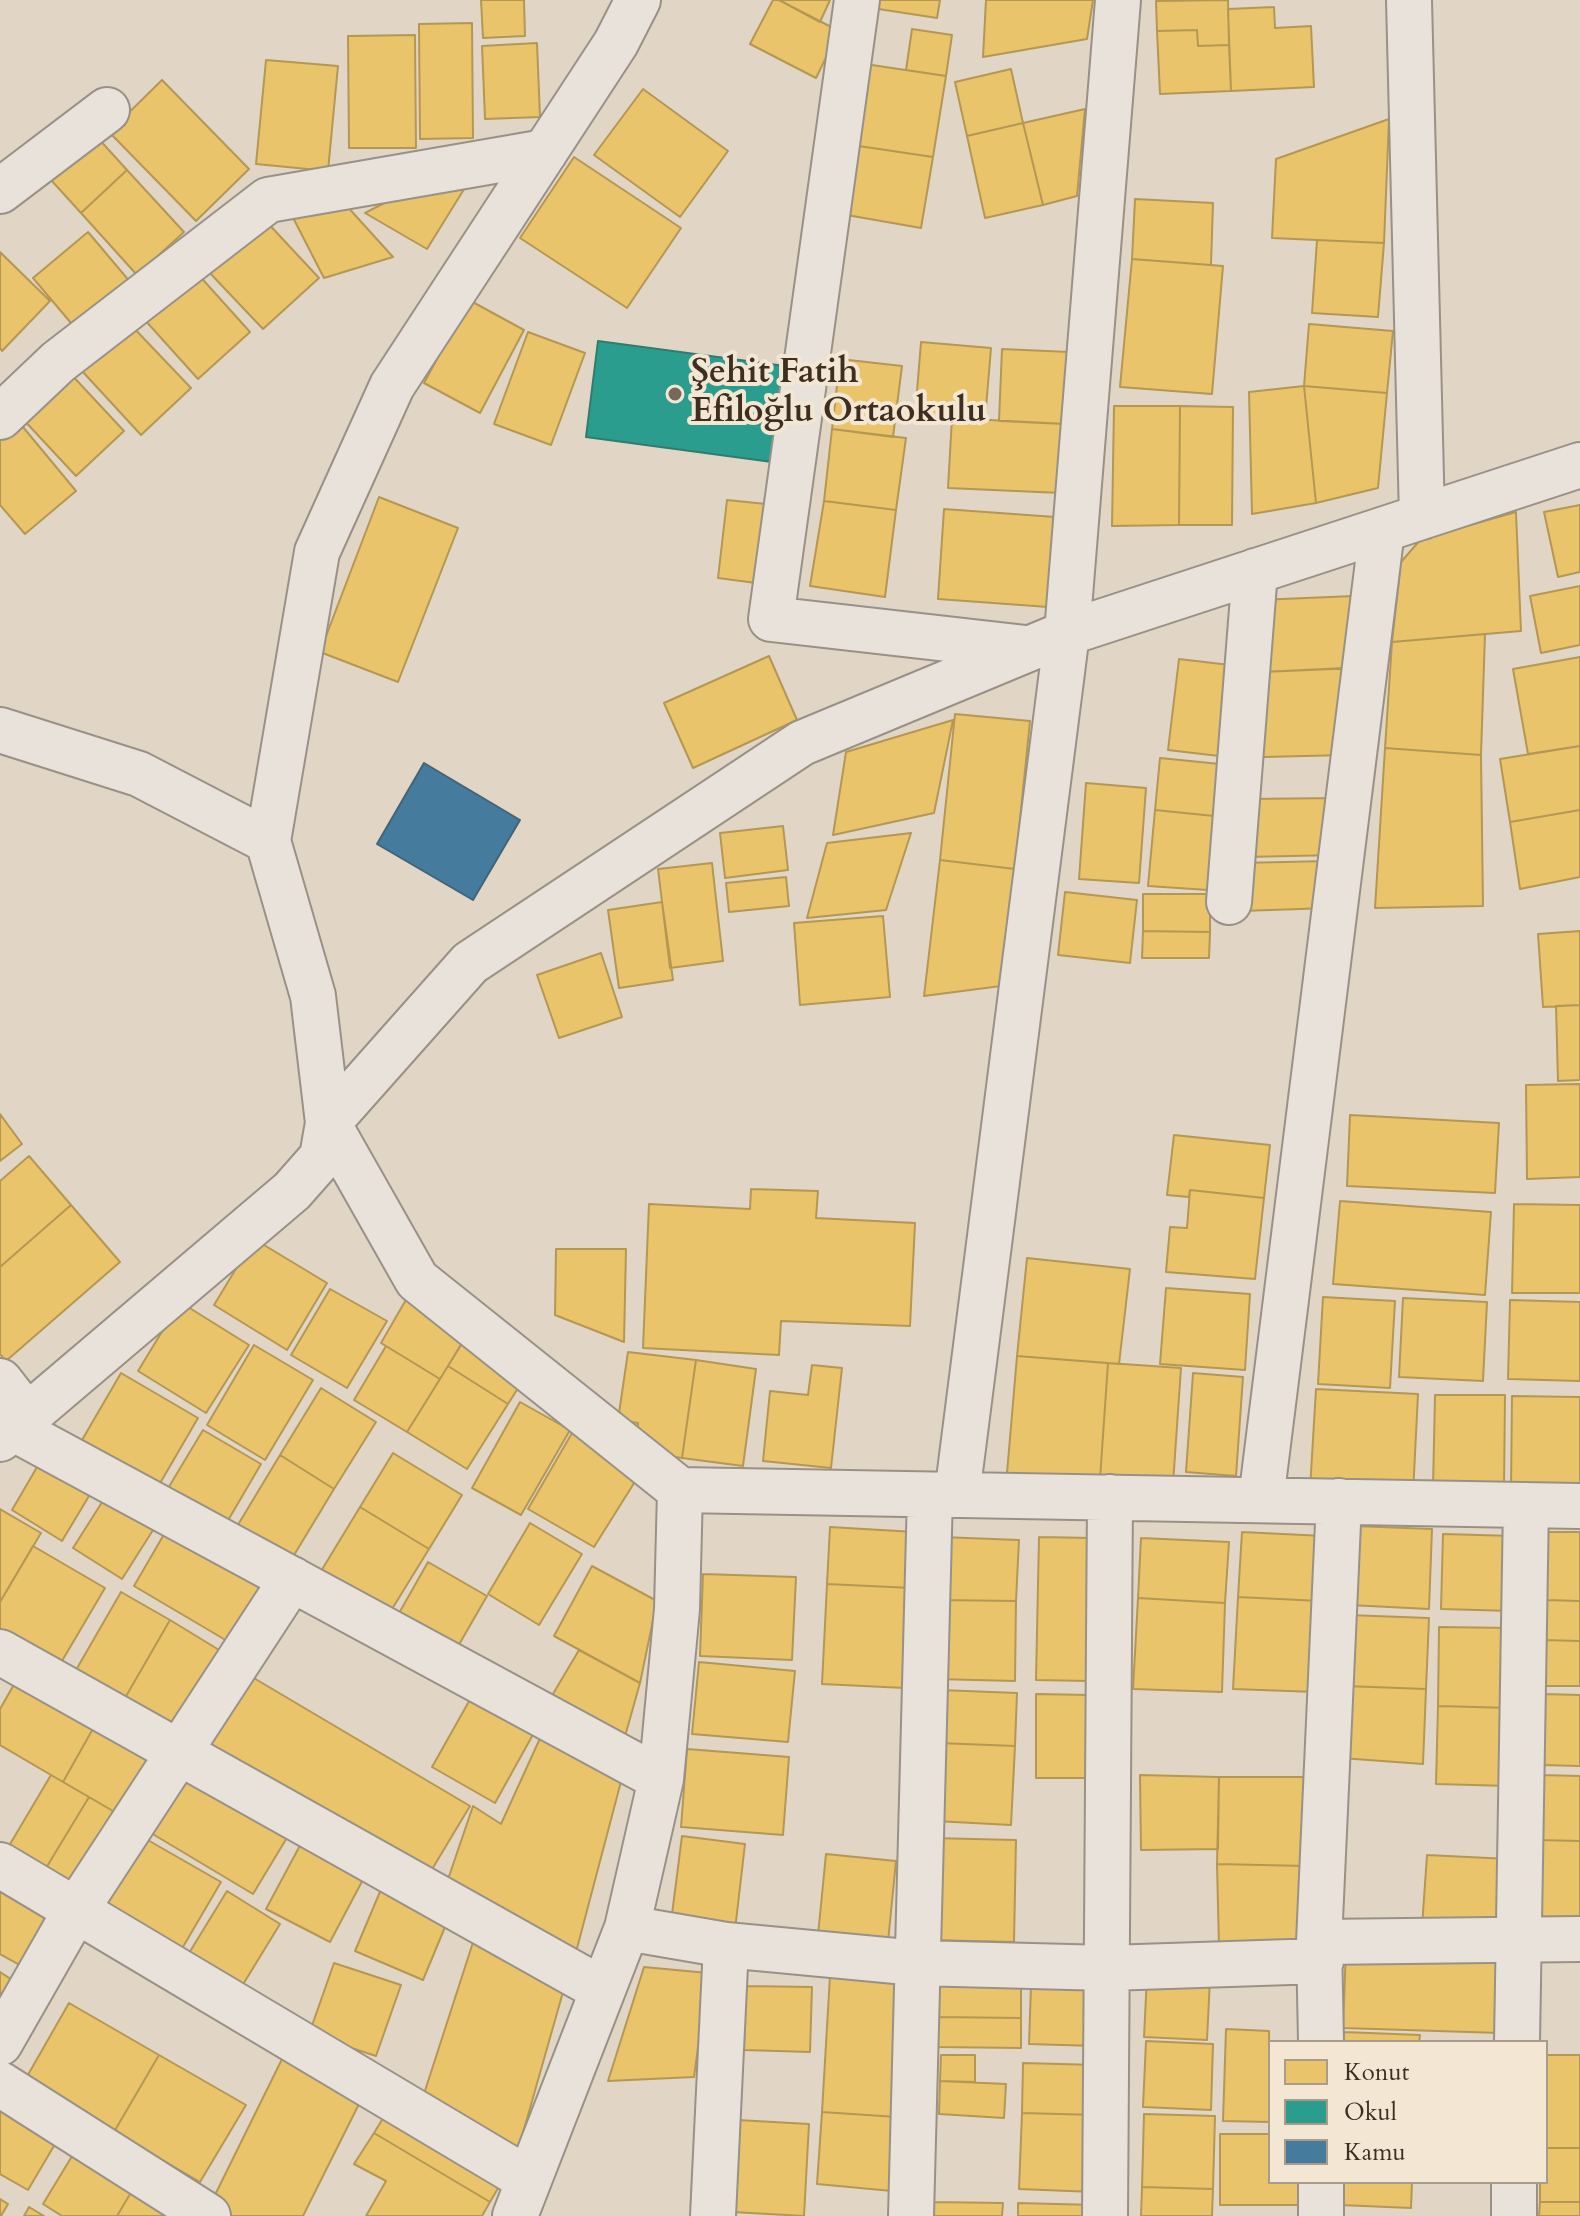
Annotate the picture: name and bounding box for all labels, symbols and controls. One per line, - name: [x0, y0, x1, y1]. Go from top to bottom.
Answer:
- place label: Şehit Fatih Efiloğlu Ortaokulu: [691, 354, 986, 434]
- marker: Şehit Fatih Efiloğlu Ortaokulu: [666, 385, 684, 403]
- legend: [1268, 2040, 1548, 2184]
- text: Konut: [1344, 2056, 1409, 2089]
- text: Okul: [1344, 2096, 1397, 2129]
- text: Kamu: [1344, 2136, 1406, 2169]

